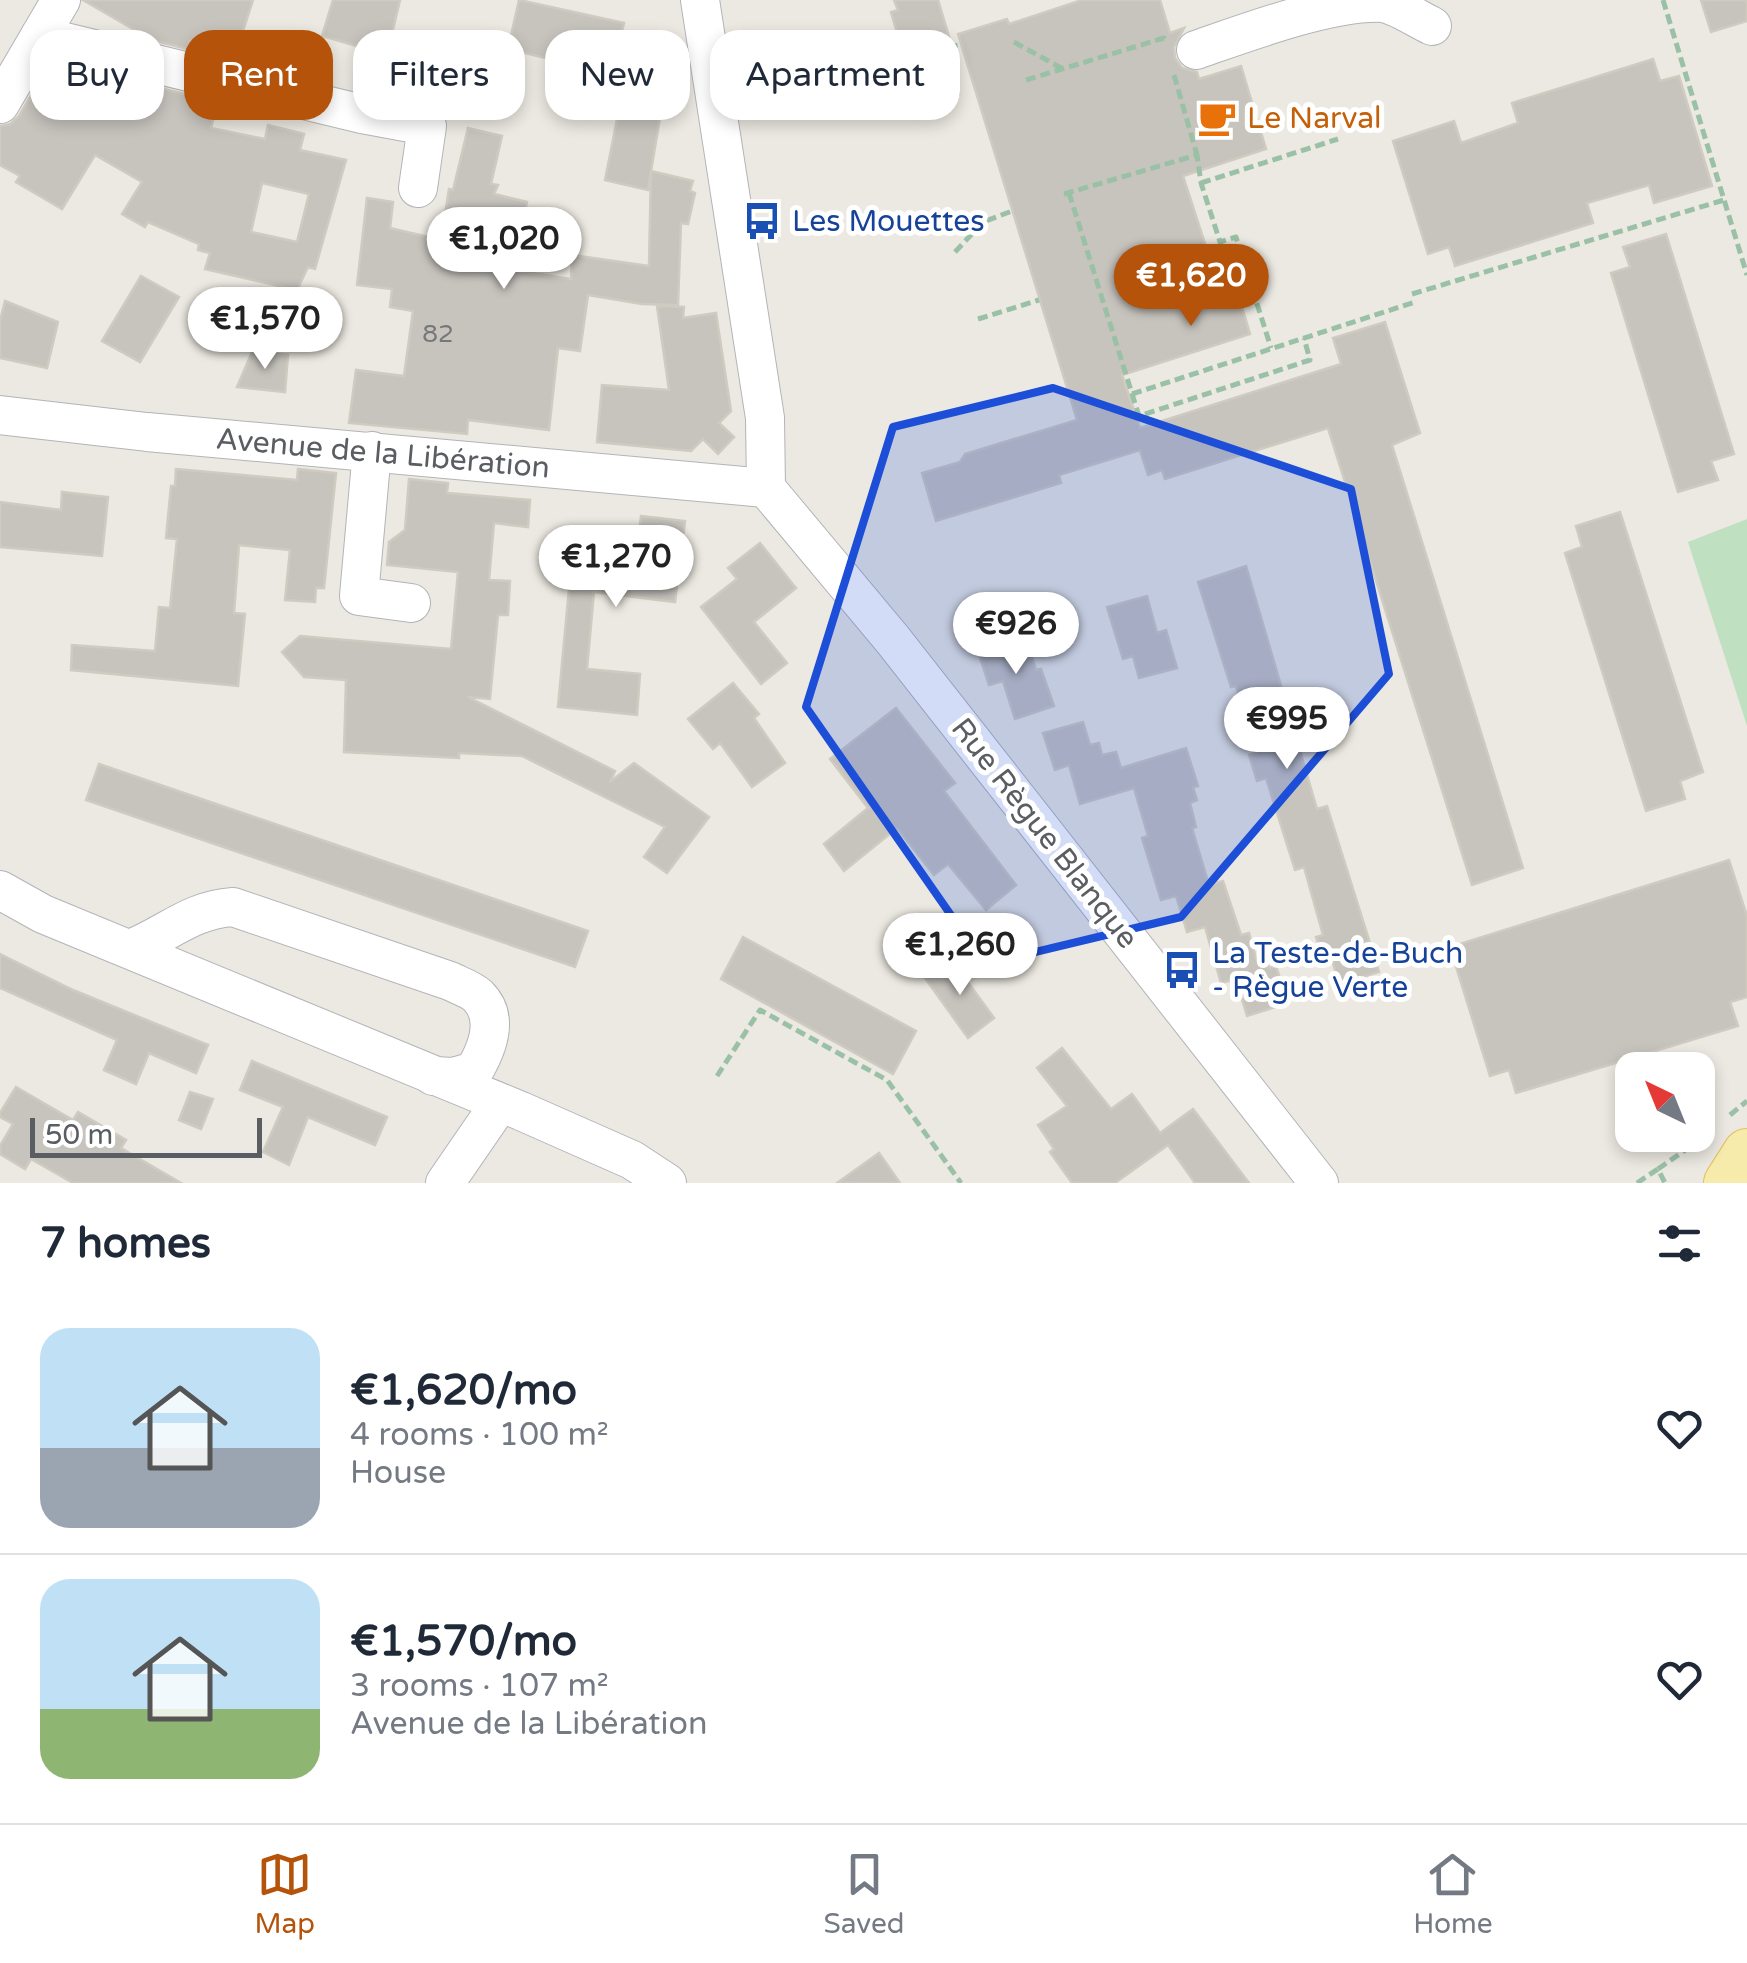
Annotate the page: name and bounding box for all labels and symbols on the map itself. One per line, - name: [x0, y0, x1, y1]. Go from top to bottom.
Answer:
- cafe icon: Le Narval: [1196, 97, 1238, 139]
- place label: Le Narval: [1247, 100, 1382, 137]
- bus stop icon: Les Mouettes: [741, 200, 783, 242]
- place label: Les Mouettes: [792, 203, 985, 240]
- pin: €1,020: [423, 207, 585, 292]
- pin: €1,620: [1110, 244, 1272, 329]
- pin: €1,570: [184, 287, 346, 372]
- house number: 82: [422, 319, 454, 349]
- street label: Avenue de la Libération: [214, 420, 551, 487]
- pin: €1,270: [535, 525, 697, 610]
- pin: €926: [957, 592, 1075, 677]
- pin: €995: [1228, 687, 1346, 772]
- street label: Rue Règue Blanque: [943, 711, 1146, 956]
- pin: €1,260: [879, 913, 1041, 998]
- place label: La Teste-de-Buch - Règue Verte: [1212, 935, 1463, 1006]
- bus stop icon: La Teste-de-Buch - Règue Verte: [1161, 949, 1203, 991]
- north arrow: [1615, 1052, 1715, 1152]
- scale bar: [30, 1113, 262, 1158]

